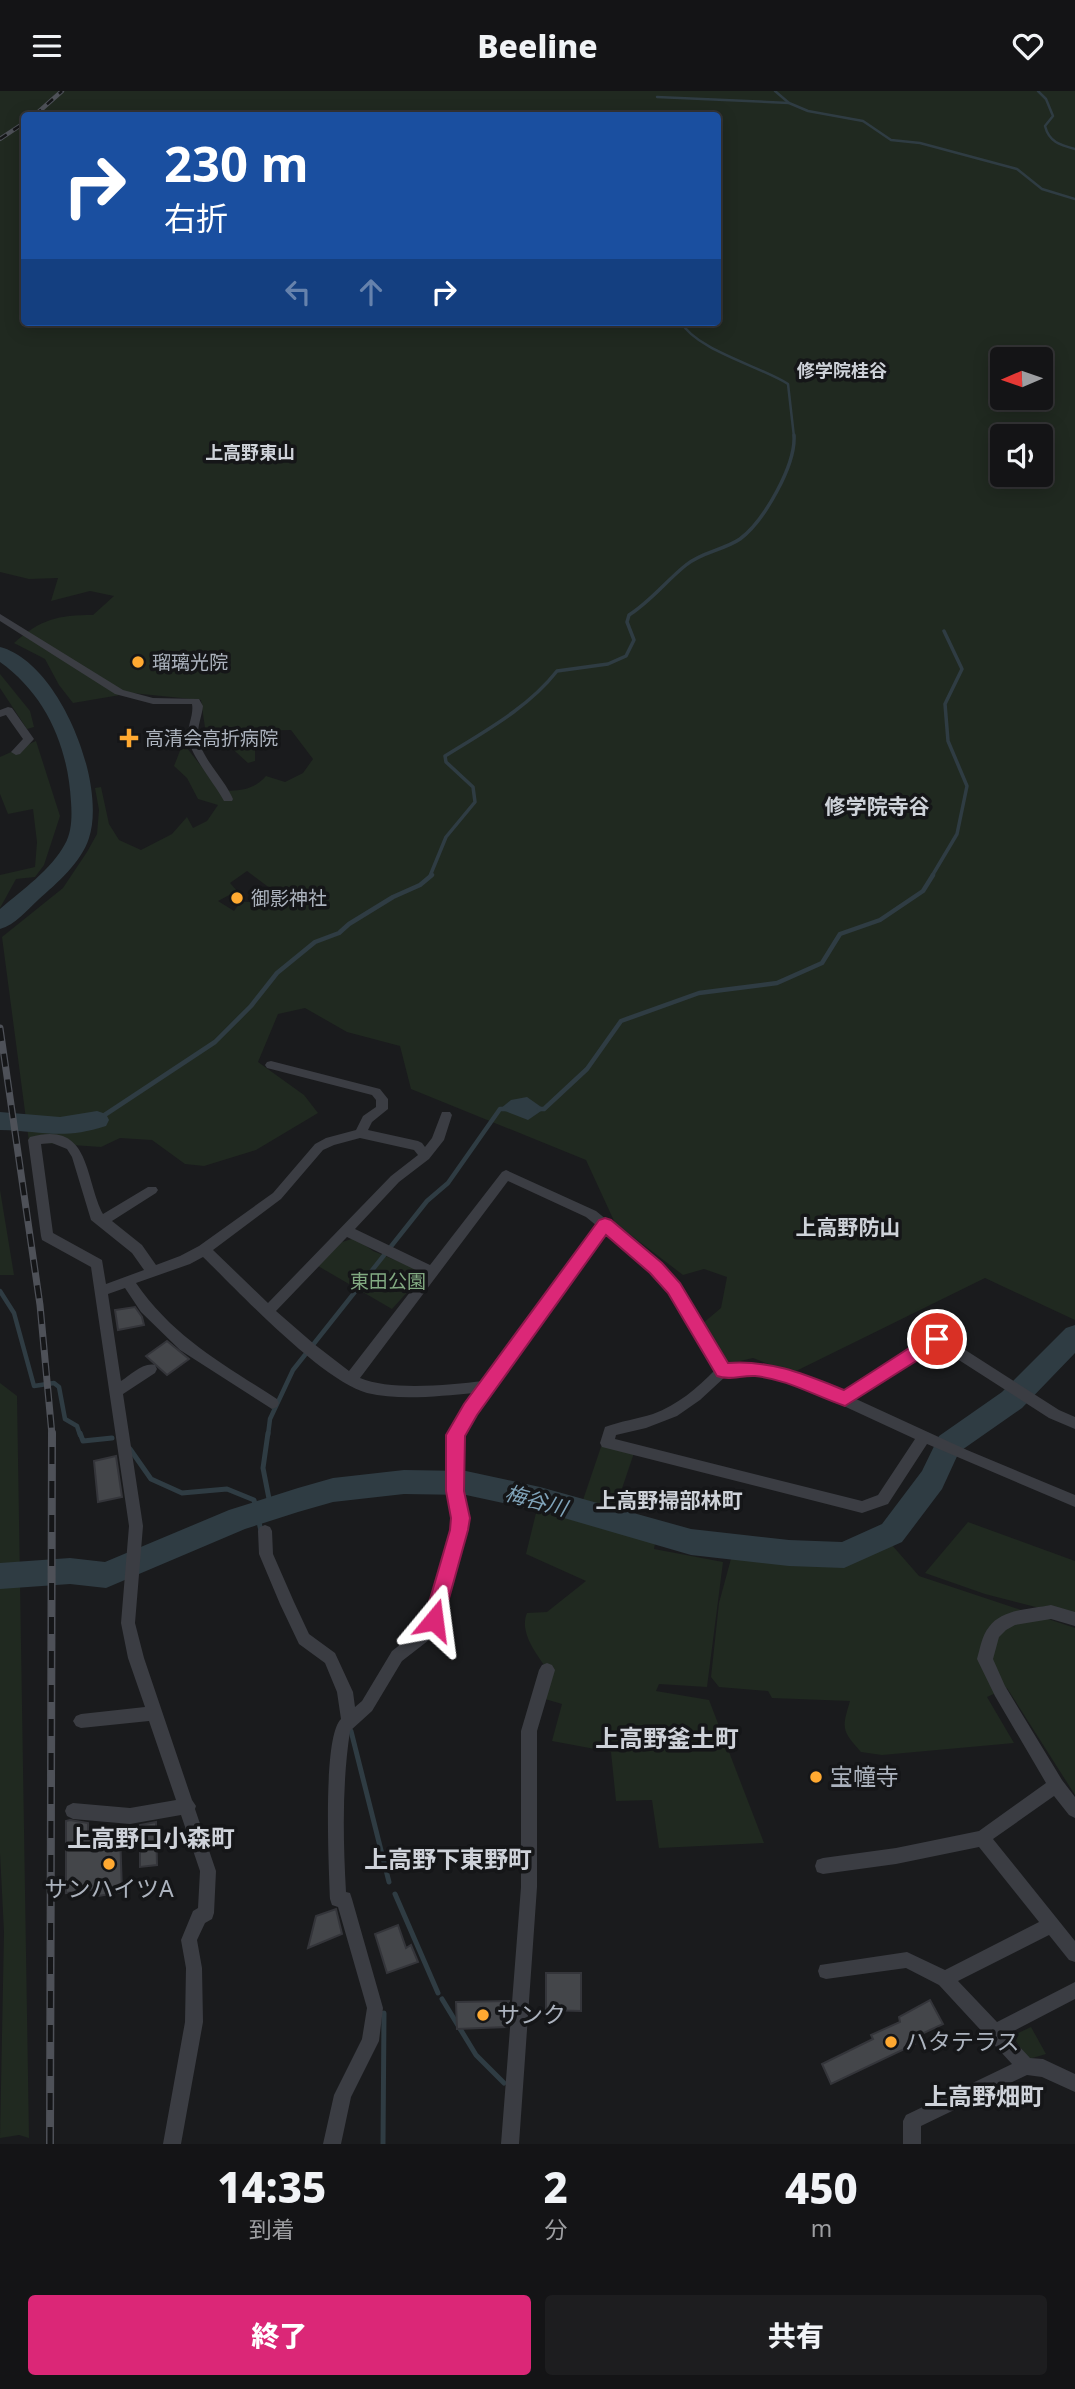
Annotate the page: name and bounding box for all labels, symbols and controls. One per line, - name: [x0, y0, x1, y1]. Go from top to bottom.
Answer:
- text: Beeline: [477, 24, 598, 67]
- icon: menu: [28, 27, 66, 65]
- icon: heart: [1009, 27, 1047, 65]
- text: 230 m: [164, 130, 309, 196]
- icon: right: [49, 140, 140, 231]
- text: 右折: [164, 196, 228, 239]
- icon: left: [279, 273, 317, 311]
- icon: ahead: [352, 273, 390, 311]
- icon: right: [425, 273, 463, 311]
- north arrow: [990, 347, 1054, 409]
- map controls: [990, 347, 1053, 487]
- district label: 修学院桂谷: [796, 358, 887, 382]
- button: sound: [990, 424, 1053, 487]
- district label: 上高野東山: [205, 440, 295, 464]
- place label: 瑠璃光院: [152, 649, 228, 675]
- marker: 瑠璃光院: [130, 654, 146, 670]
- place label: 高清会高折病院: [145, 725, 278, 751]
- marker: 高清会高折病院: [119, 728, 139, 748]
- district label: 修学院寺谷: [825, 792, 930, 820]
- place label: 御影神社: [251, 885, 327, 911]
- marker: 御影神社: [229, 890, 245, 906]
- district label: 上高野防山: [796, 1213, 901, 1241]
- park label: 東田公園: [350, 1268, 426, 1294]
- pin: [907, 1309, 967, 1369]
- icon: arrive: [918, 1320, 956, 1358]
- water label: 梅谷川: [502, 1478, 572, 1522]
- district label: 上高野掃部林町: [596, 1486, 743, 1514]
- position arrow: [397, 1583, 471, 1657]
- district label: 上高野釜土町: [595, 1721, 739, 1754]
- place label: 宝幢寺: [830, 1760, 899, 1792]
- marker: 宝幢寺: [808, 1769, 824, 1785]
- district label: 上高野口小森町: [67, 1821, 235, 1854]
- district label: 上高野下東野町: [364, 1842, 532, 1875]
- marker: サンハイツA: [101, 1856, 117, 1872]
- place label: サンハイツA: [44, 1872, 174, 1904]
- place label: サンク: [497, 1998, 566, 2030]
- marker: サンク: [475, 2007, 491, 2023]
- place label: ハタテラス: [905, 2025, 1020, 2057]
- marker: ハタテラス: [883, 2034, 899, 2050]
- district label: 上高野畑町: [924, 2079, 1044, 2112]
- text: 14:35: [217, 2158, 326, 2215]
- text: 2: [543, 2158, 568, 2215]
- text: 450: [785, 2159, 858, 2216]
- text: m: [811, 2212, 832, 2244]
- text: 到着: [249, 2213, 295, 2245]
- text: 分: [544, 2213, 567, 2245]
- button: 終了: [28, 2295, 531, 2375]
- button: 共有: [545, 2295, 1047, 2375]

